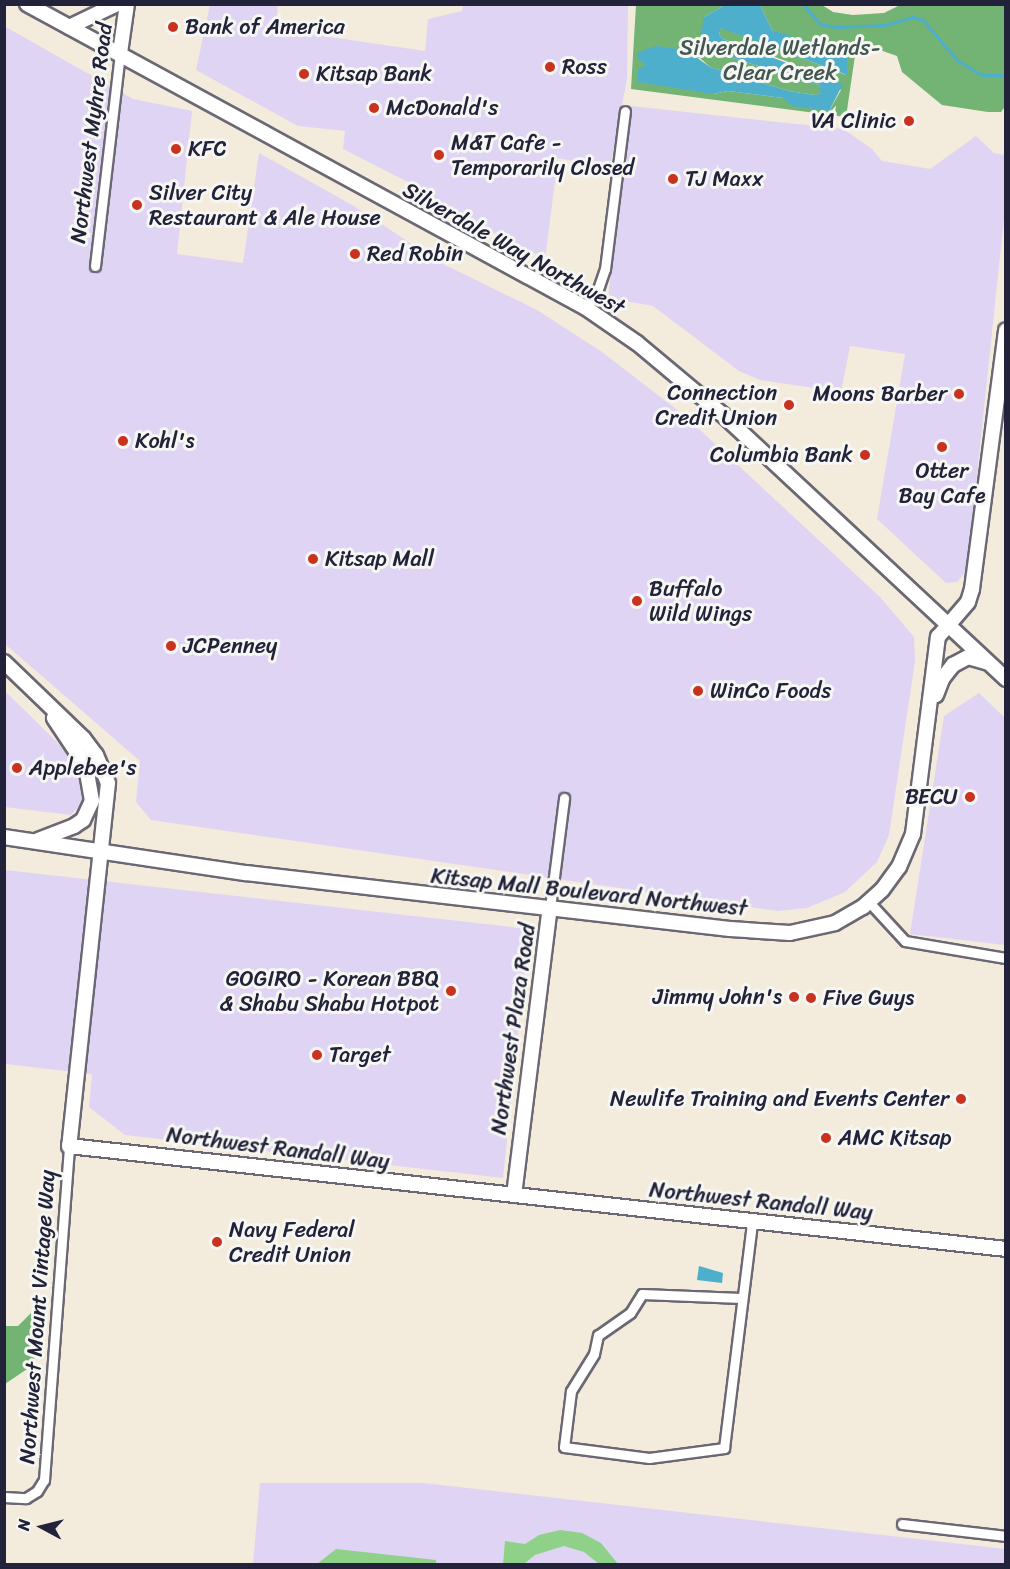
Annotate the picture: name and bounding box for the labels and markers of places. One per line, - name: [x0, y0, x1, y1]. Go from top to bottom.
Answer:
- place label: Bank of America: [185, 14, 346, 40]
- marker: Bank of America: [166, 20, 180, 34]
- place label: Ross: [562, 54, 607, 80]
- marker: Ross: [543, 60, 557, 74]
- place label: Kitsap Bank: [316, 61, 432, 87]
- marker: Kitsap Bank: [297, 67, 311, 81]
- place label: McDonald's: [386, 95, 498, 121]
- marker: McDonald's: [367, 101, 381, 115]
- place label: VA Clinic: [811, 108, 896, 134]
- marker: VA Clinic: [900, 112, 918, 130]
- place label: M&T Cafe - Temporarily Closed: [451, 129, 635, 180]
- place label: KFC: [188, 136, 227, 162]
- marker: KFC: [169, 142, 183, 156]
- marker: M&T Cafe - Temporarily Closed: [432, 148, 446, 162]
- place label: TJ Maxx: [685, 166, 763, 192]
- marker: TJ Maxx: [666, 172, 680, 186]
- place label: Silver City Restaurant & Ale House: [149, 179, 380, 230]
- marker: Silver City Restaurant & Ale House: [130, 198, 144, 212]
- place label: Red Robin: [367, 241, 464, 267]
- marker: Red Robin: [348, 247, 362, 261]
- place label: Connection Credit Union: [655, 379, 777, 430]
- place label: Moons Barber: [813, 381, 947, 407]
- marker: Moons Barber: [952, 387, 966, 401]
- marker: Connection Credit Union: [782, 398, 796, 412]
- place label: Kohl's: [135, 428, 195, 454]
- marker: Kohl's: [116, 434, 130, 448]
- marker: Otter Bay Cafe: [935, 440, 949, 454]
- place label: Columbia Bank: [710, 442, 853, 468]
- marker: Columbia Bank: [858, 448, 872, 462]
- place label: Otter Bay Cafe: [898, 457, 986, 508]
- place label: Kitsap Mall: [325, 546, 434, 572]
- marker: Kitsap Mall: [306, 552, 320, 566]
- place label: Buffalo Wild Wings: [649, 575, 751, 626]
- marker: Buffalo Wild Wings: [630, 594, 644, 608]
- place label: JCPenney: [183, 633, 277, 659]
- marker: JCPenney: [164, 639, 178, 653]
- place label: WinCo Foods: [710, 678, 832, 704]
- marker: WinCo Foods: [691, 684, 705, 698]
- place label: Applebee's: [29, 755, 137, 781]
- marker: Applebee's: [10, 761, 24, 775]
- place label: BECU: [905, 784, 958, 810]
- marker: BECU: [963, 790, 977, 804]
- place label: GOGIRO - Korean BBQ & Shabu Shabu Hotpot: [220, 965, 439, 1016]
- marker: GOGIRO - Korean BBQ & Shabu Shabu Hotpot: [444, 984, 458, 998]
- place label: Jimmy John's: [653, 984, 782, 1010]
- place label: Five Guys: [823, 985, 915, 1011]
- marker: Jimmy John's: [787, 990, 801, 1004]
- marker: Five Guys: [804, 991, 818, 1005]
- place label: Target: [329, 1042, 391, 1068]
- marker: Target: [310, 1048, 324, 1062]
- place label: Newlife Training and Events Center: [609, 1086, 949, 1112]
- marker: Newlife Training and Events Center: [954, 1092, 968, 1106]
- place label: AMC Kitsap: [838, 1125, 952, 1151]
- marker: AMC Kitsap: [819, 1131, 833, 1145]
- place label: Navy Federal Credit Union: [229, 1216, 355, 1268]
- marker: Navy Federal Credit Union: [210, 1235, 224, 1249]

